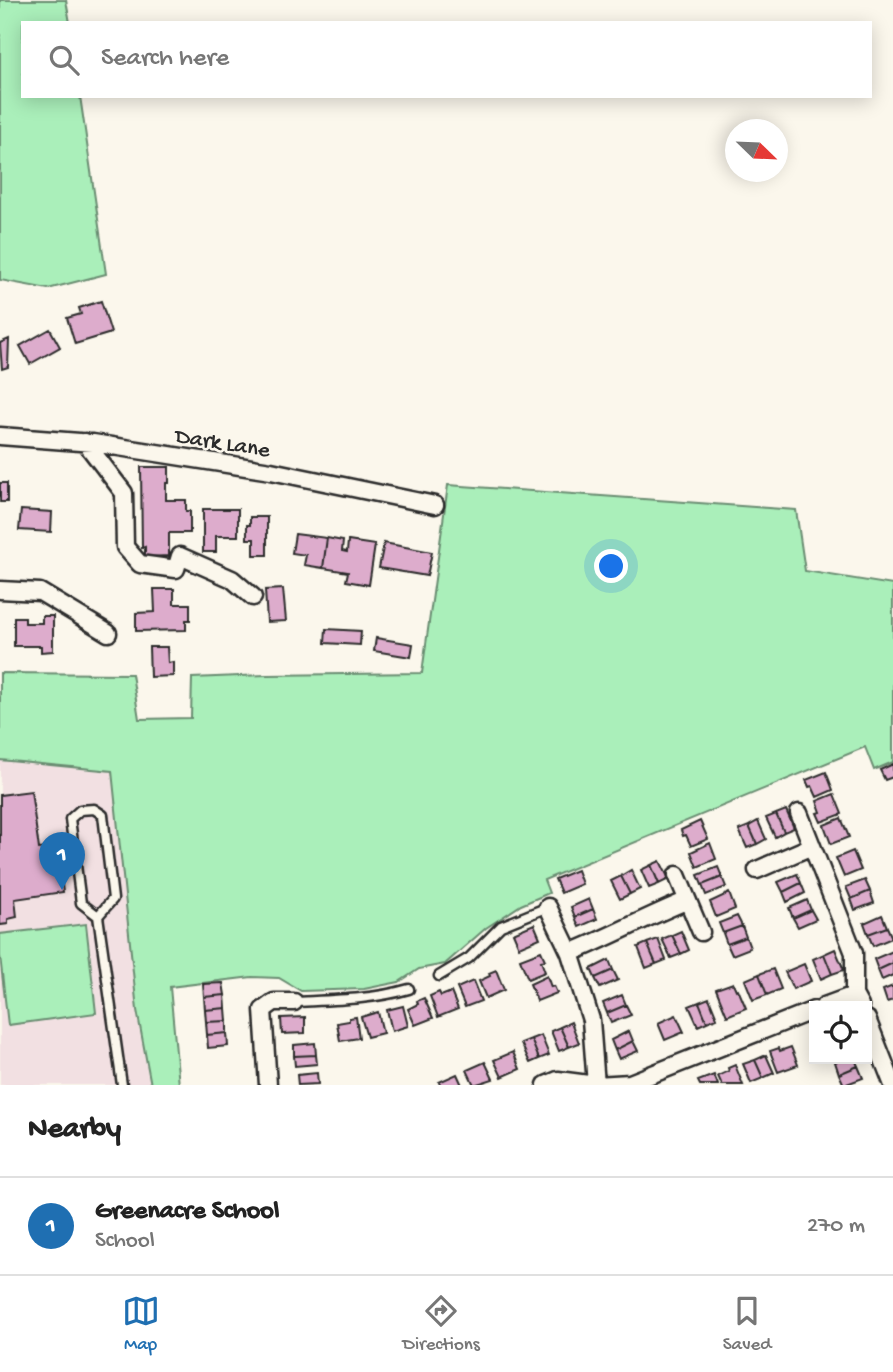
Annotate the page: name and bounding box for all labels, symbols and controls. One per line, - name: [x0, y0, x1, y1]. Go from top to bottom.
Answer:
- search box: [21, 21, 872, 98]
- icon: search: [45, 41, 83, 79]
- text: Search here: [101, 44, 229, 75]
- north arrow: [725, 119, 788, 182]
- street label: Dark Lane: [171, 423, 273, 465]
- your location: [594, 549, 628, 583]
- pin: 1: [39, 832, 85, 890]
- map controls: [809, 1001, 872, 1064]
- button: locate: [809, 1001, 872, 1064]
- text: Nearby: [28, 1113, 121, 1148]
- text: Greenacre School: [95, 1197, 279, 1228]
- text: 1: [46, 1213, 56, 1240]
- text: 270 m: [807, 1213, 865, 1240]
- text: School: [95, 1228, 155, 1255]
- tab: Map: [122, 1292, 160, 1357]
- tab: Directions: [403, 1292, 480, 1357]
- tab: Saved: [723, 1292, 771, 1357]

